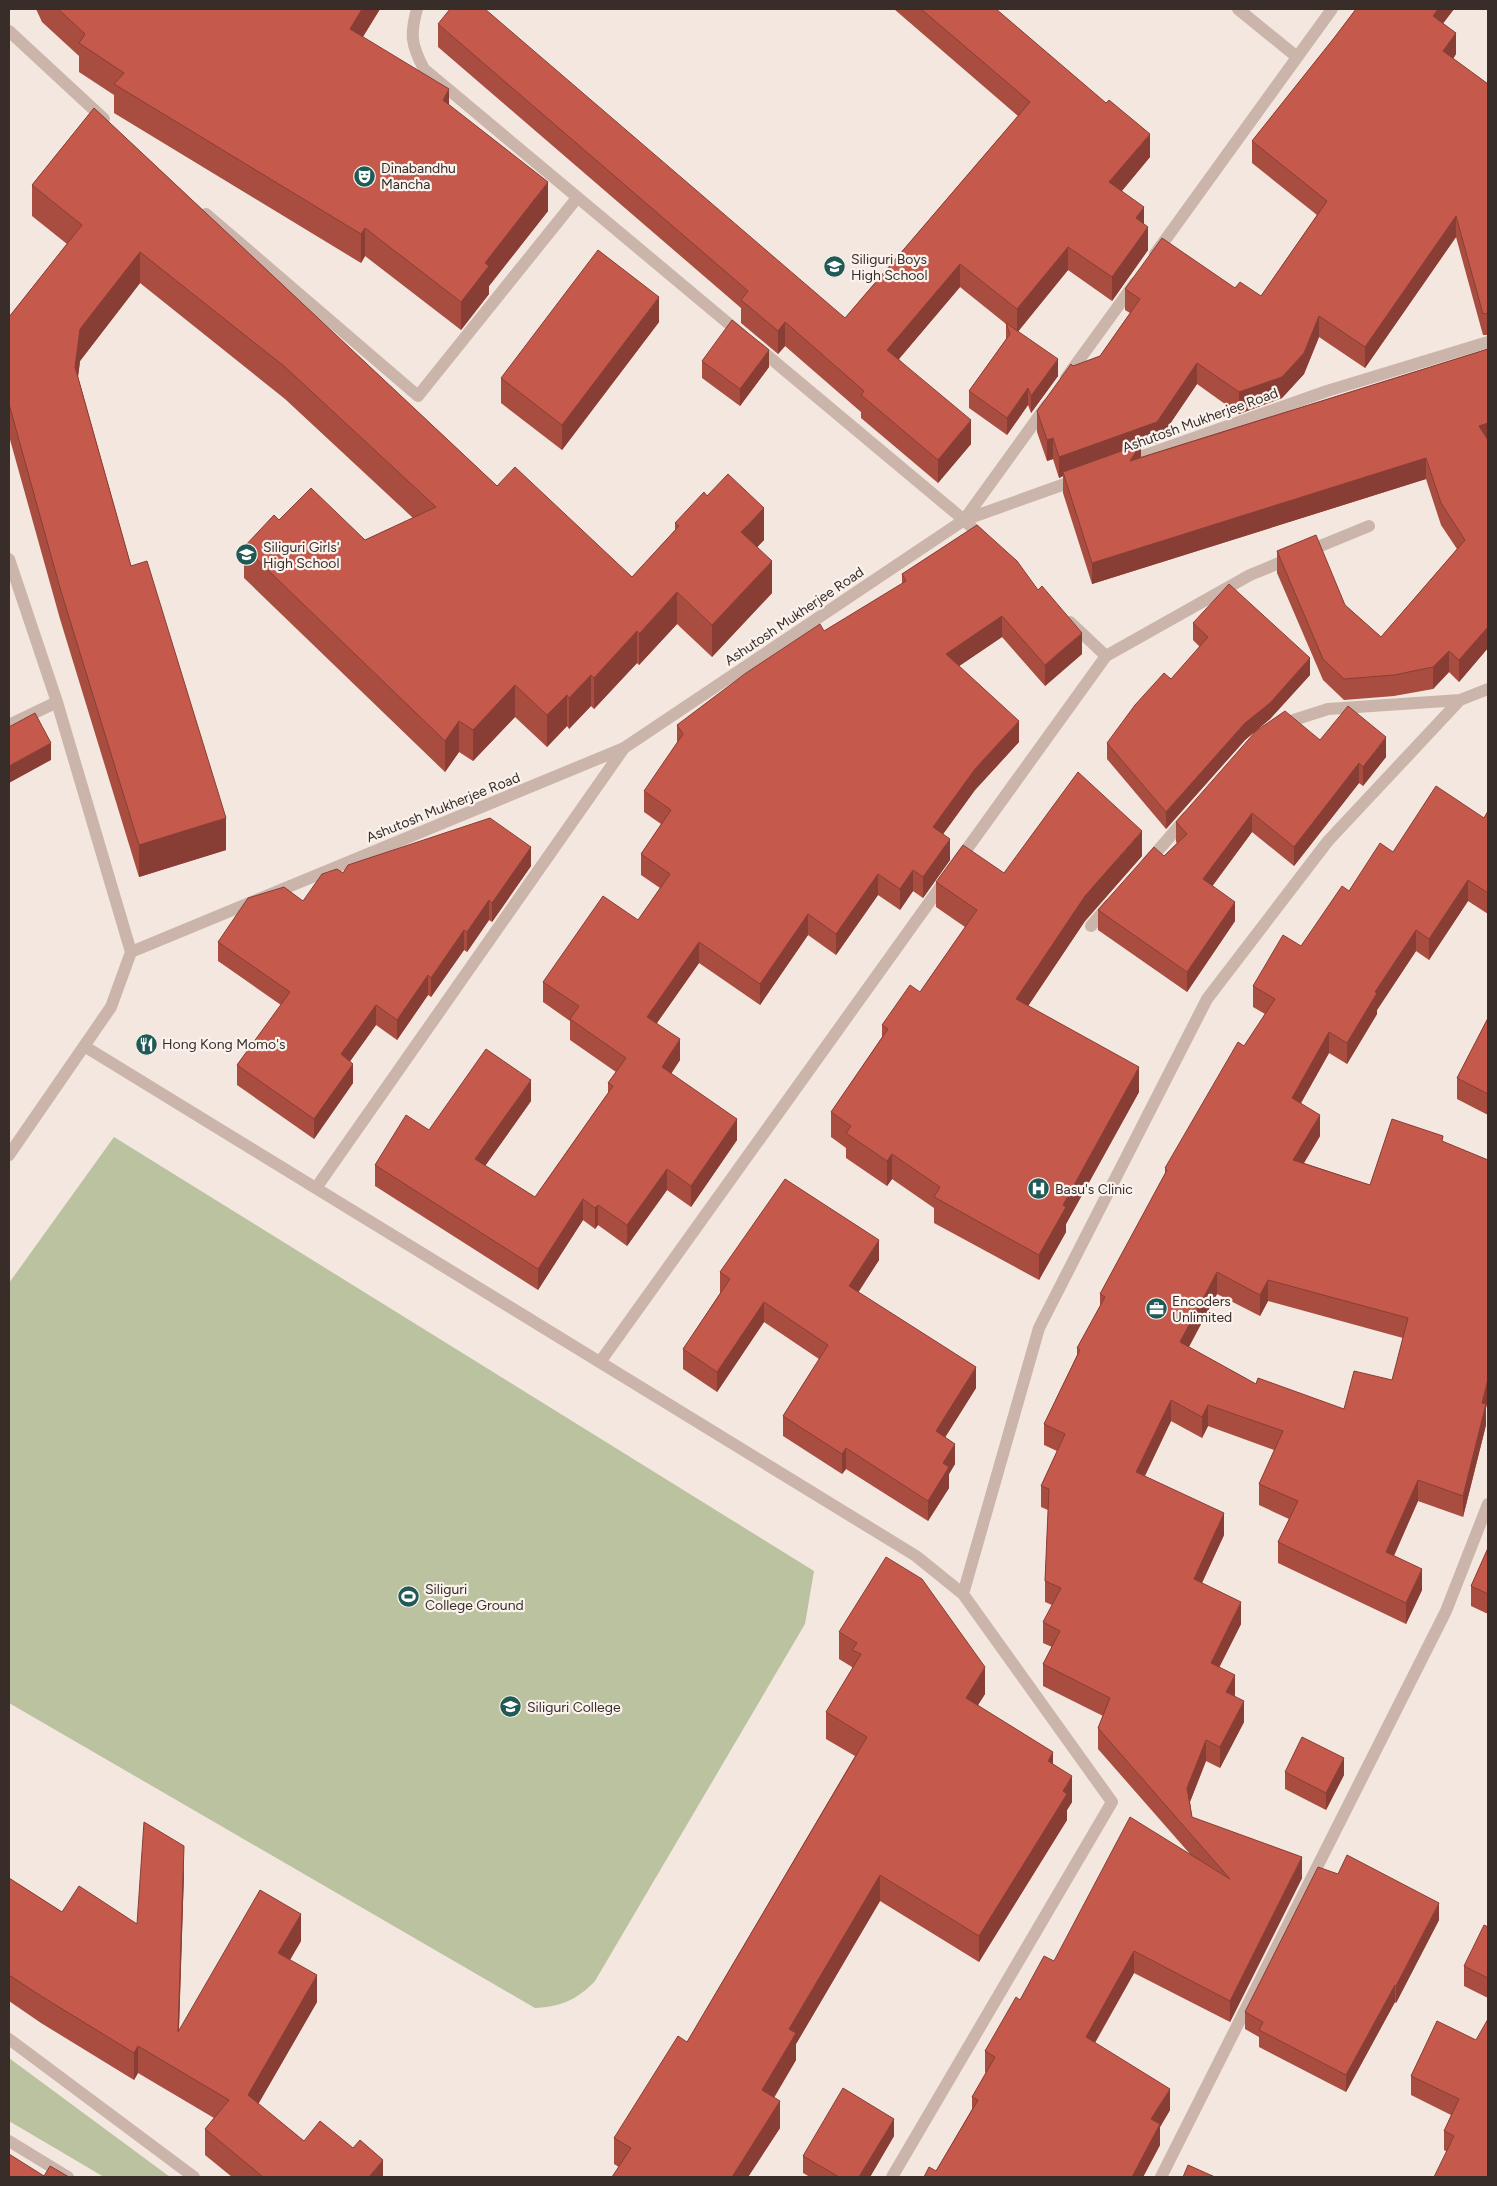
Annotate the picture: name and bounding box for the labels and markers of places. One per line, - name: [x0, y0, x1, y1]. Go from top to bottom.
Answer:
- place label: Dinabandhu Mancha: [381, 160, 456, 193]
- theatre icon: Dinabandhu Mancha: [353, 164, 377, 188]
- place label: Siliguri Boys High School: [851, 251, 928, 284]
- school or university icon: Siliguri Boys High School: [823, 255, 847, 279]
- place label: Siliguri Girls' High School: [263, 539, 340, 572]
- school or university icon: Siliguri Girls' High School: [235, 543, 259, 567]
- restaurant icon: Hong Kong Momo's: [134, 1032, 158, 1056]
- place label: Hong Kong Momo's: [162, 1036, 285, 1053]
- hospital icon: Basu's Clinic: [1027, 1177, 1051, 1201]
- place label: Basu's Clinic: [1055, 1181, 1133, 1198]
- place label: Encoders Unlimited: [1172, 1293, 1232, 1326]
- office icon: Encoders Unlimited: [1144, 1297, 1168, 1321]
- place label: Siliguri College Ground: [425, 1581, 524, 1614]
- sports icon: Siliguri College Ground: [397, 1585, 421, 1609]
- school or university icon: Siliguri College: [499, 1695, 523, 1719]
- place label: Siliguri College: [527, 1699, 621, 1716]

